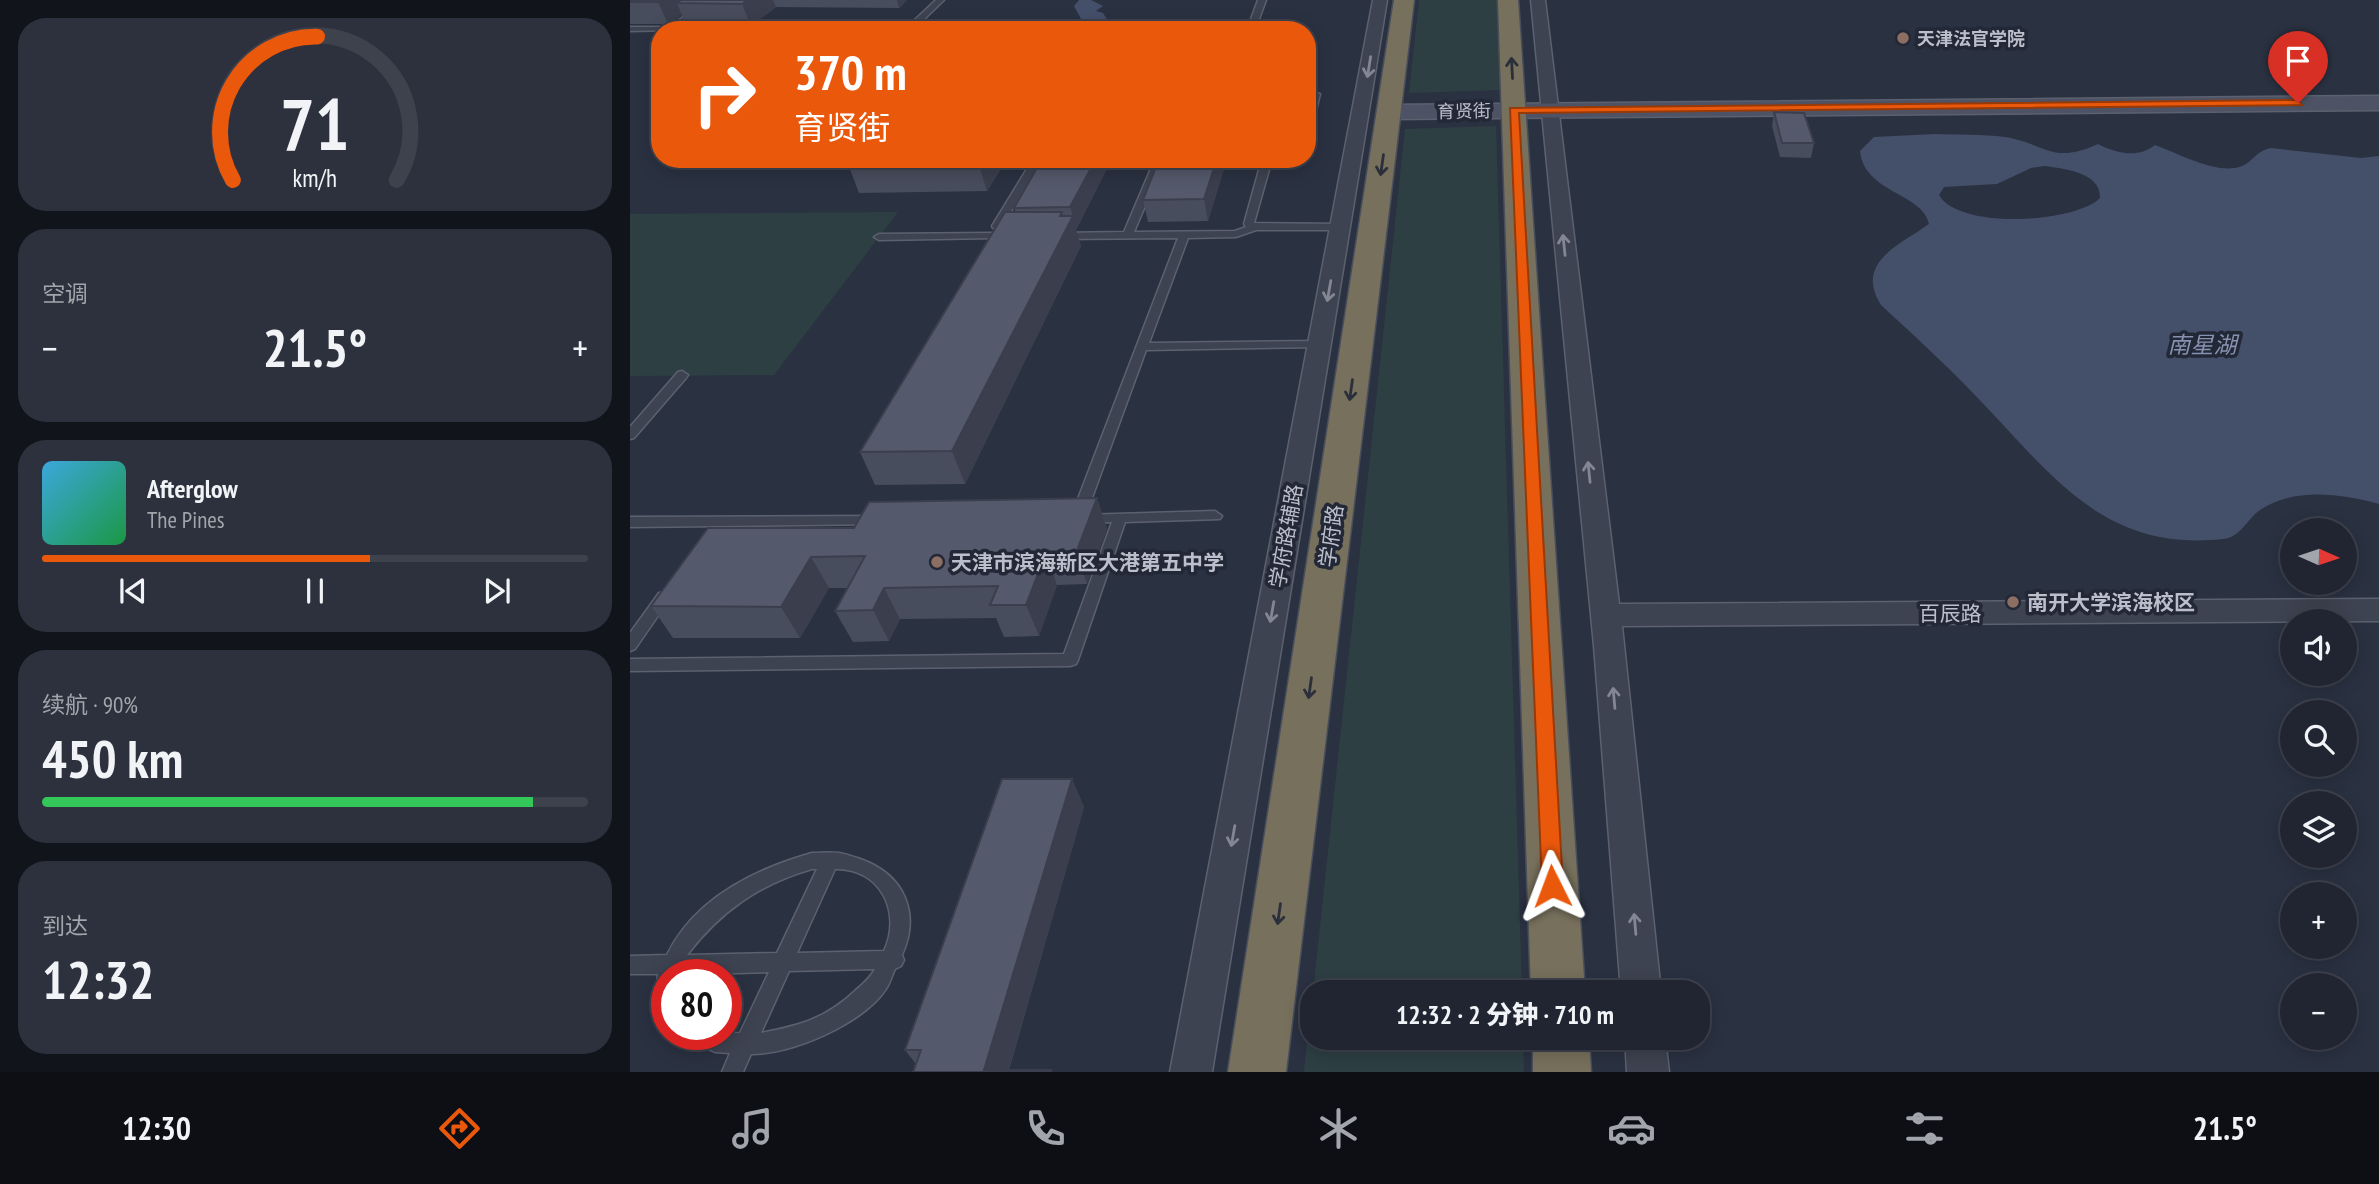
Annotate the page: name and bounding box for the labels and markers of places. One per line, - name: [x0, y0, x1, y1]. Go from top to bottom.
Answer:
- place label: 天津法官学院: [1917, 27, 2025, 50]
- marker: 天津法官学院: [1895, 30, 1911, 46]
- pin: [2268, 31, 2328, 103]
- place label: 天津市滨海新区大港第五中学: [951, 549, 1224, 576]
- marker: 天津市滨海新区大港第五中学: [929, 554, 945, 570]
- place label: 南开大学滨海校区: [2027, 589, 2195, 616]
- marker: 南开大学滨海校区: [2005, 594, 2021, 610]

